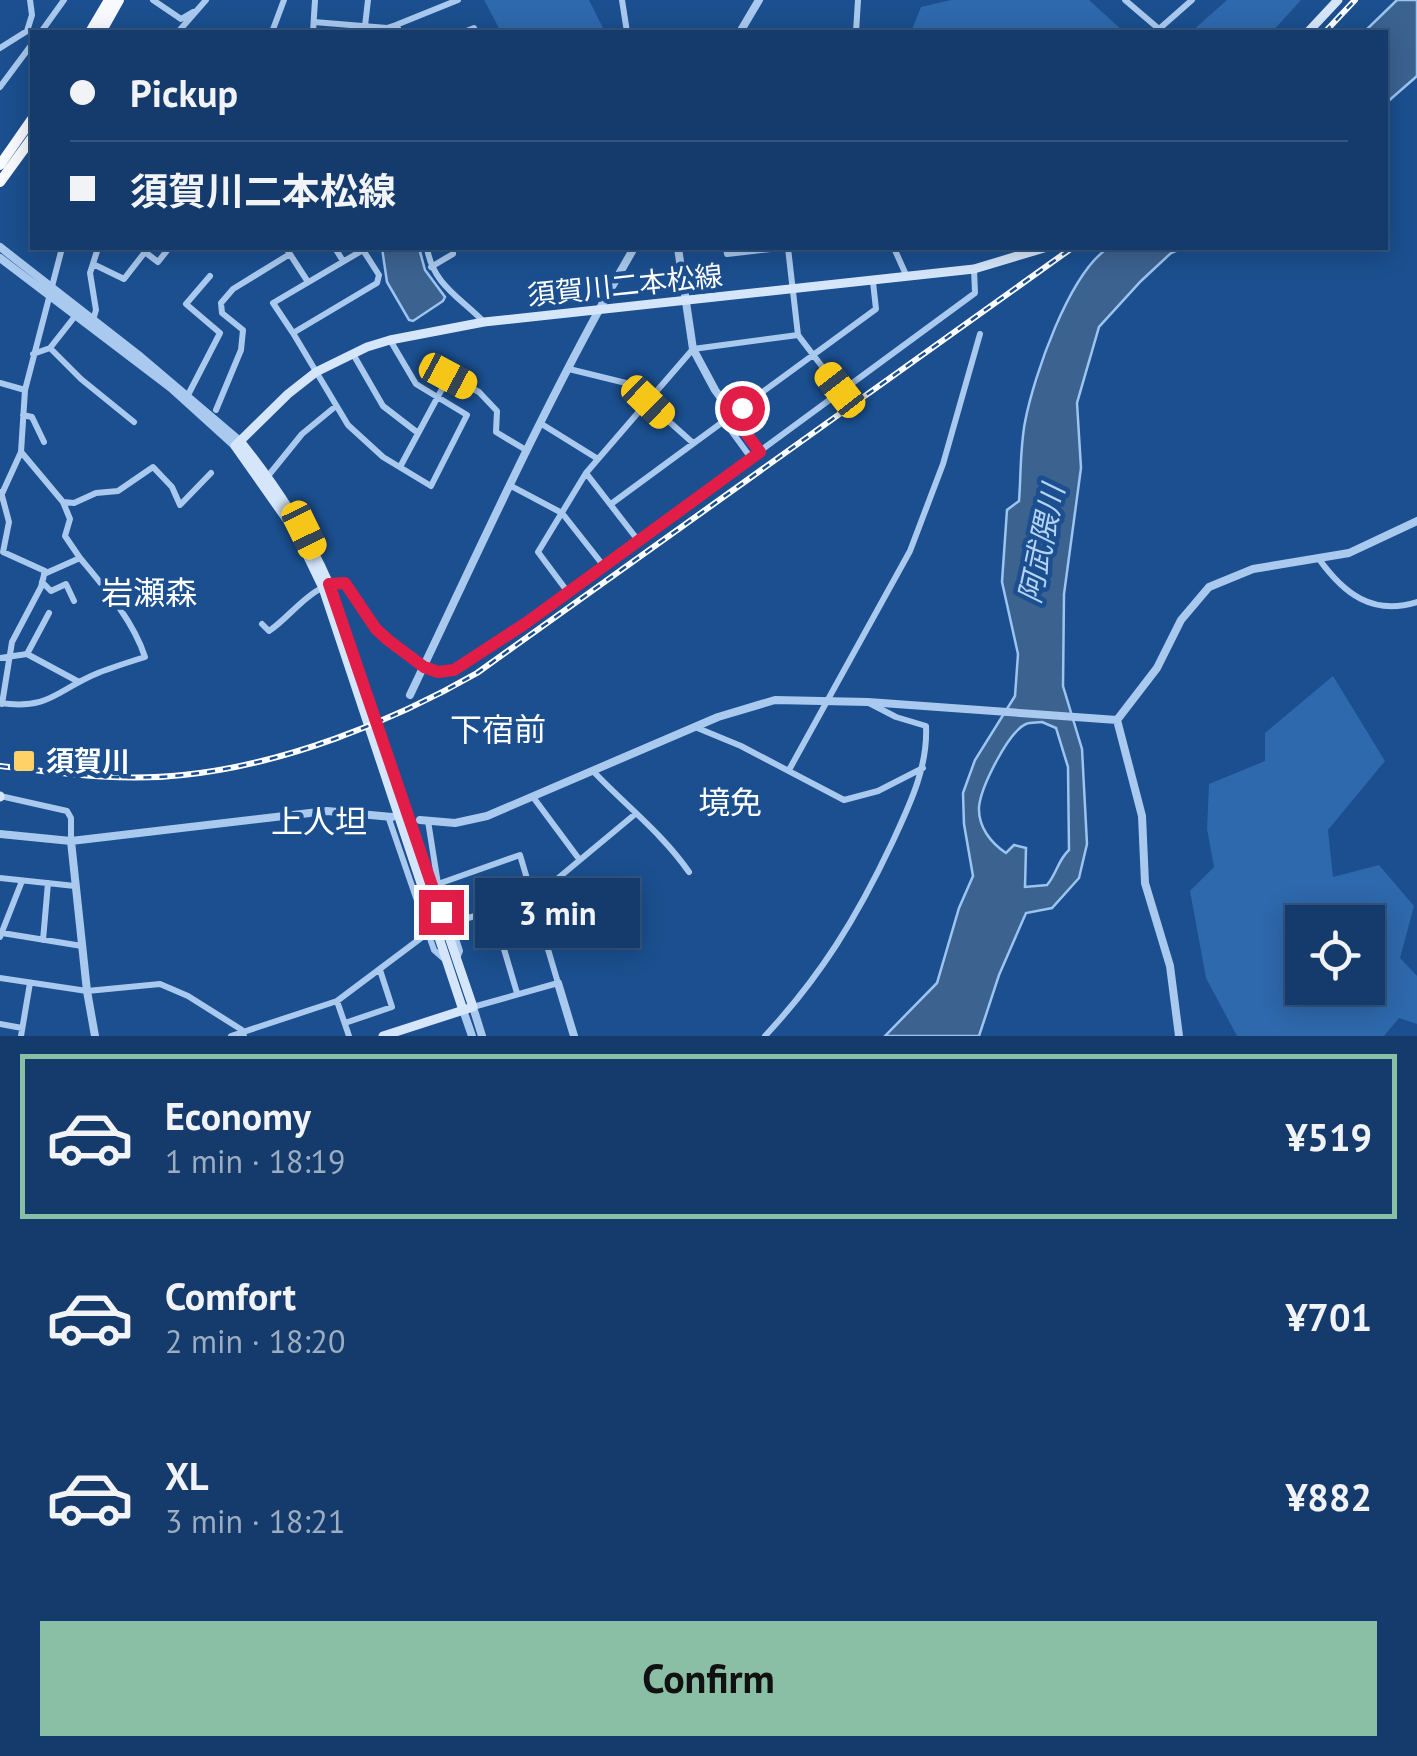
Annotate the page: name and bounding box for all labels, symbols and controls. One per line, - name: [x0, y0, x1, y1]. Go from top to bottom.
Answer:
- text: Pickup: [130, 68, 238, 117]
- text: 須賀川二本松線: [130, 166, 396, 215]
- street label: 須賀川二本松線: [526, 256, 724, 313]
- car: [414, 349, 482, 403]
- car: [810, 357, 870, 423]
- car: [616, 370, 680, 434]
- route start: [720, 386, 765, 431]
- water label: 阿武隈川: [1009, 478, 1073, 606]
- car: [277, 496, 331, 564]
- district label: 岩瀬森: [101, 571, 197, 613]
- district label: 下宿前: [450, 708, 546, 750]
- place label: 須賀川: [46, 742, 130, 779]
- marker: 須賀川: [11, 748, 37, 774]
- district label: 境免: [698, 781, 762, 823]
- district label: 上人坦: [271, 800, 367, 842]
- callout: 3 min: [476, 877, 641, 947]
- route end: [419, 890, 464, 935]
- text: 3 min: [518, 892, 597, 934]
- map controls: [1285, 905, 1385, 1005]
- button: locate: [1285, 905, 1385, 1005]
- text: Economy: [165, 1091, 311, 1140]
- icon: car: [45, 1092, 135, 1182]
- text: ¥519: [1286, 1112, 1372, 1161]
- text: 1 min · 18:19: [165, 1140, 345, 1182]
- text: Comfort: [165, 1271, 296, 1320]
- icon: car: [45, 1272, 135, 1362]
- text: ¥701: [1286, 1292, 1372, 1341]
- text: 2 min · 18:20: [165, 1320, 345, 1362]
- text: XL: [165, 1451, 209, 1500]
- icon: car: [45, 1452, 135, 1542]
- text: ¥882: [1286, 1472, 1372, 1521]
- text: 3 min · 18:21: [165, 1500, 345, 1542]
- button: Confirm: [40, 1621, 1377, 1736]

